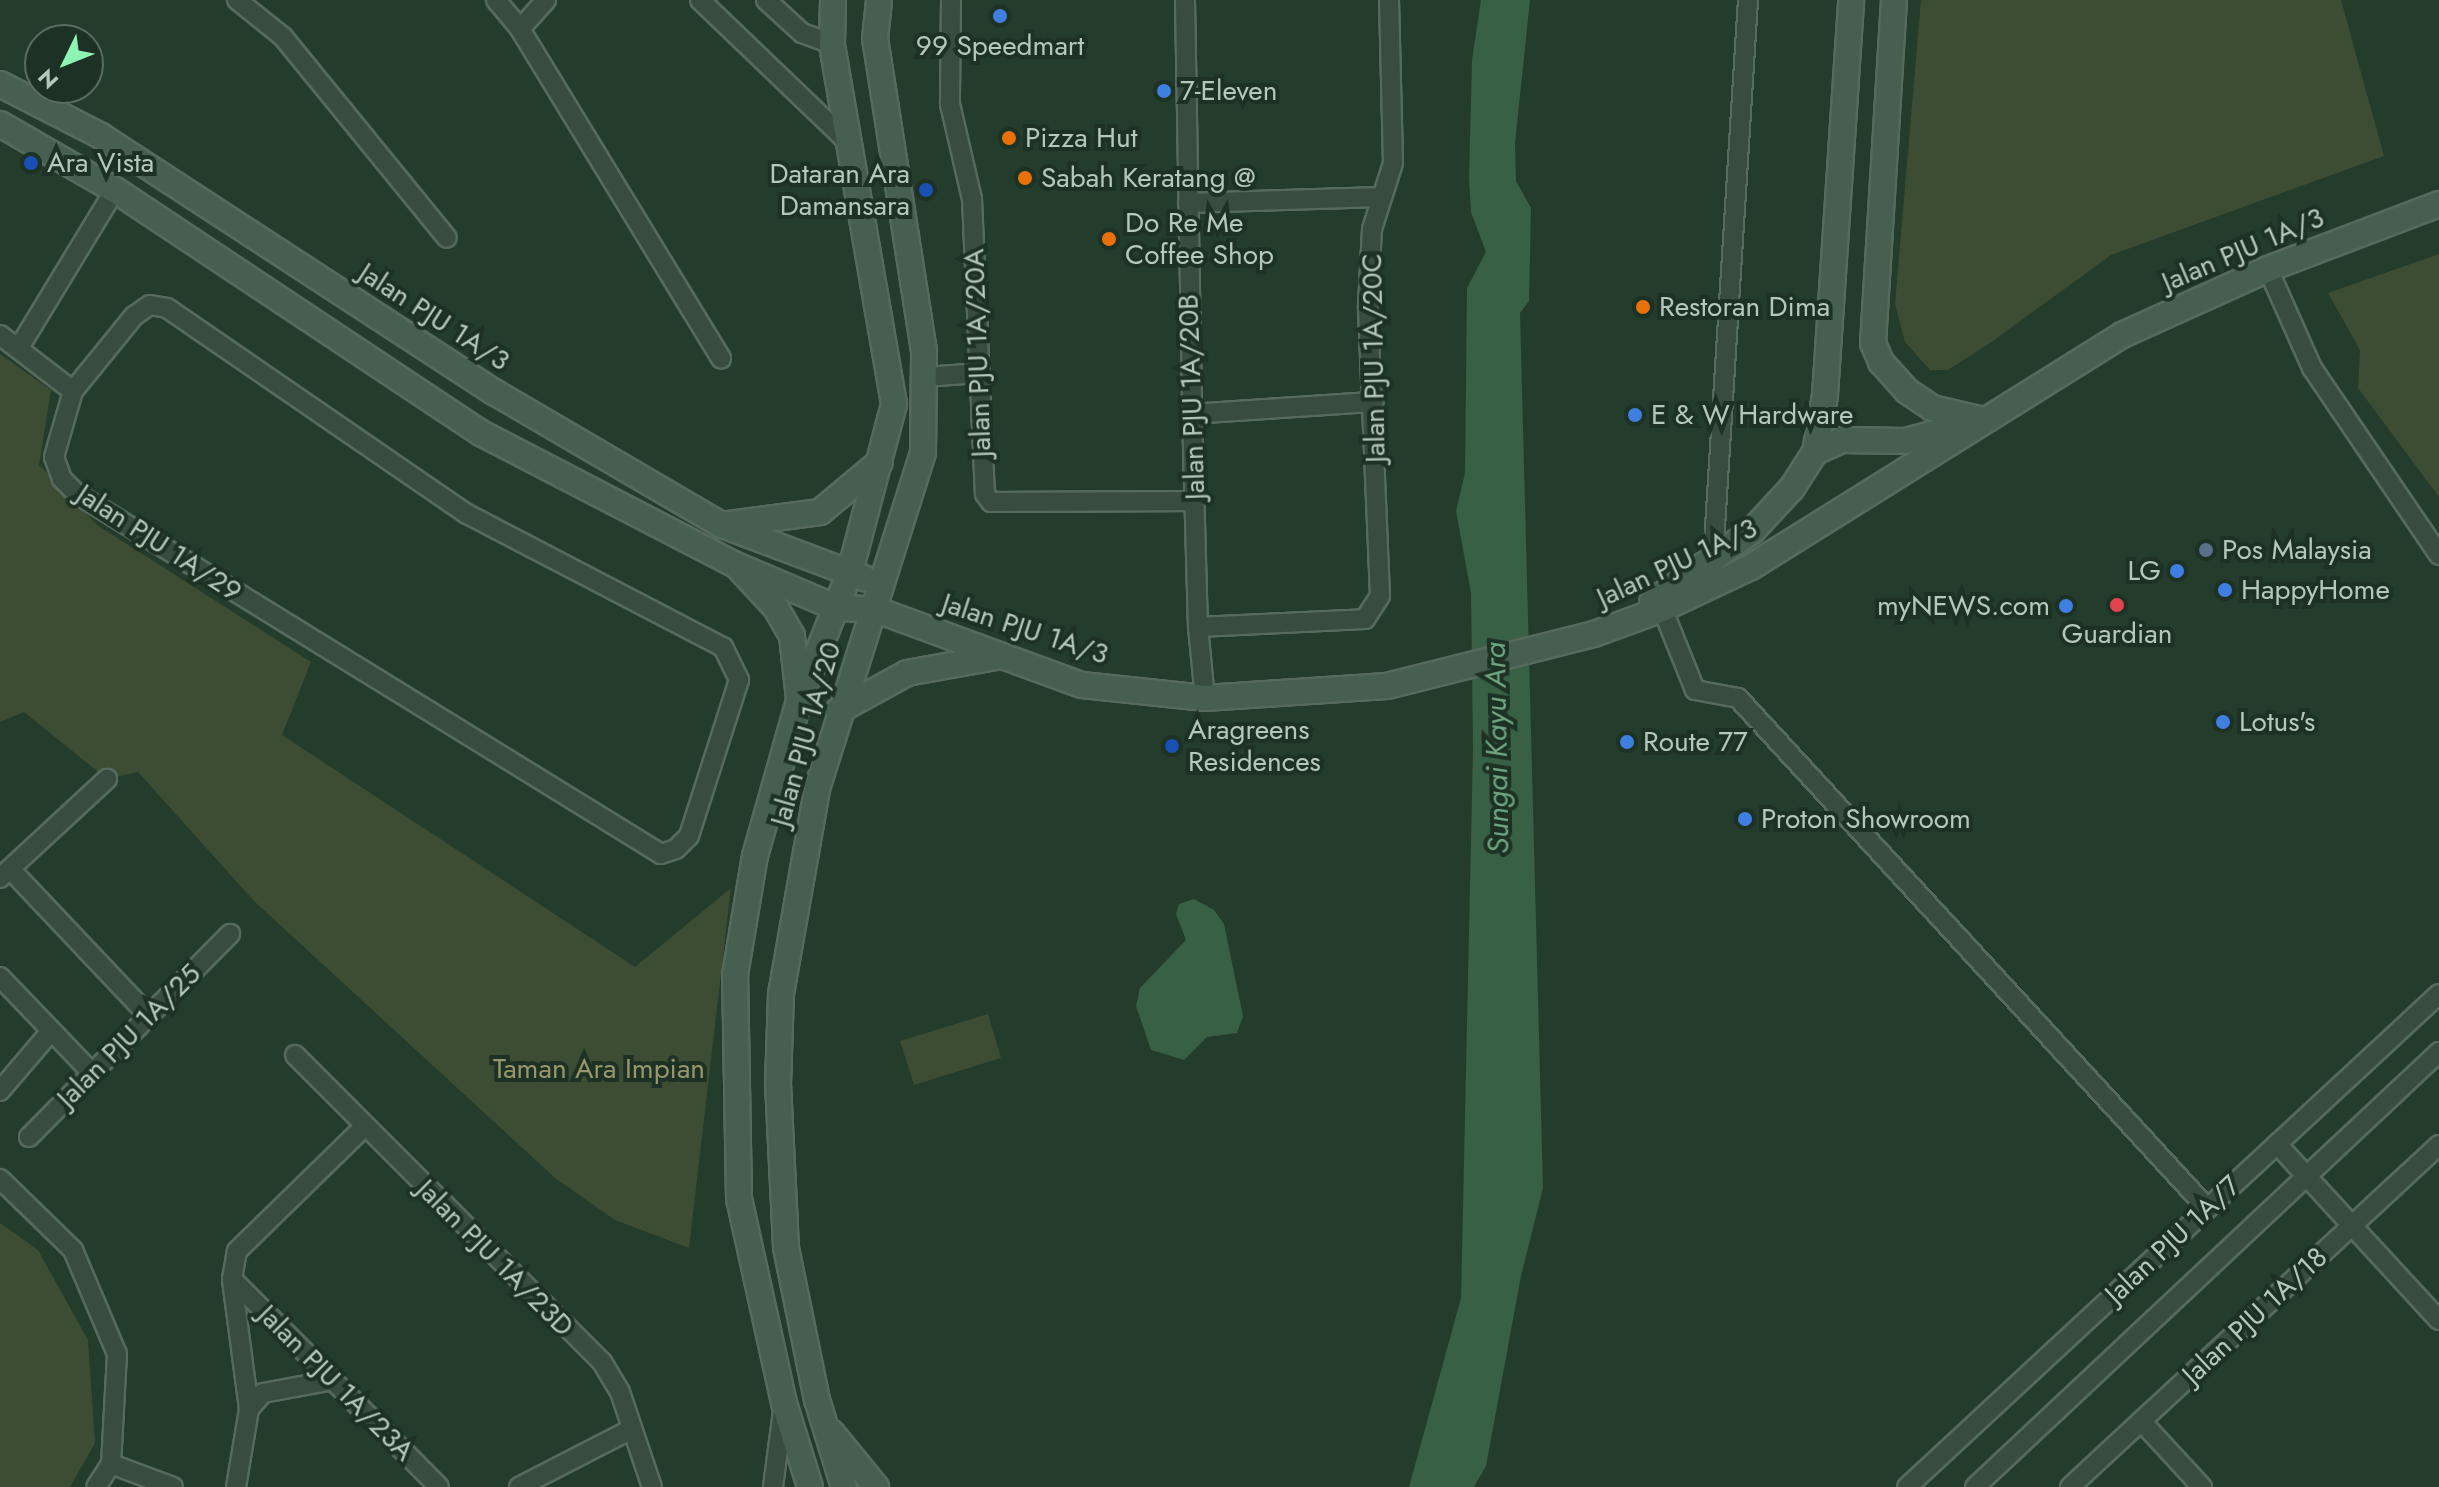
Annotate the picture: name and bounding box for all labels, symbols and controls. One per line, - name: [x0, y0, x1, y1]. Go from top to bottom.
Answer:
- marker: 99 Speedmart: [991, 7, 1009, 25]
- north arrow: [24, 24, 104, 104]
- place label: 99 Speedmart: [916, 29, 1084, 63]
- text: N: [30, 62, 66, 96]
- place label: 7-Eleven: [1180, 74, 1277, 108]
- marker: 7-Eleven: [1155, 82, 1173, 100]
- place label: Pizza Hut: [1025, 121, 1138, 155]
- marker: Pizza Hut: [1000, 129, 1018, 147]
- place label: Ara Vista: [47, 146, 154, 180]
- marker: Ara Vista: [22, 154, 40, 172]
- place label: Dataran Ara Damansara: [770, 157, 910, 223]
- place label: Sabah Keratang @: [1041, 161, 1256, 195]
- marker: Sabah Keratang @: [1016, 169, 1034, 187]
- marker: Dataran Ara Damansara: [917, 181, 935, 199]
- street label: Jalan PJU 1A/3: [2157, 201, 2329, 299]
- place label: Do Re Me Coffee Shop: [1125, 206, 1274, 272]
- marker: Do Re Me Coffee Shop: [1100, 230, 1118, 248]
- street label: Jalan PJU 1A/20A: [958, 248, 998, 458]
- street label: Jalan PJU 1A/20C: [1355, 253, 1393, 463]
- street label: Jalan PJU 1A/3: [352, 256, 516, 378]
- place label: Restoran Dima: [1659, 290, 1830, 324]
- street label: Jalan PJU 1A/20B: [1172, 294, 1212, 500]
- marker: Restoran Dima: [1634, 298, 1652, 316]
- place label: E & W Hardware: [1651, 398, 1853, 432]
- marker: E & W Hardware: [1626, 406, 1644, 424]
- street label: Jalan PJU 1A/29: [70, 477, 248, 609]
- street label: Jalan PJU 1A/3: [1592, 511, 1762, 615]
- place label: Pos Malaysia: [2222, 533, 2372, 567]
- marker: Pos Malaysia: [2197, 541, 2215, 559]
- place label: LG: [2128, 554, 2161, 588]
- marker: LG: [2168, 562, 2186, 580]
- place label: HappyHome: [2241, 573, 2390, 607]
- marker: HappyHome: [2216, 581, 2234, 599]
- street label: Jalan PJU 1A/3: [938, 586, 1112, 672]
- place label: myNEWS.com: [1877, 589, 2050, 623]
- marker: Guardian: [2108, 596, 2126, 614]
- marker: myNEWS.com: [2057, 597, 2075, 615]
- place label: Guardian: [2062, 617, 2172, 651]
- street label: Jalan PJU 1A/20: [764, 638, 848, 830]
- water label: Sungai Kayu Ara: [1477, 642, 1517, 854]
- place label: Lotus's: [2239, 705, 2315, 739]
- place label: Aragreens Residences: [1188, 713, 1321, 779]
- marker: Lotus's: [2214, 713, 2232, 731]
- place label: Route 77: [1643, 725, 1748, 759]
- marker: Route 77: [1618, 733, 1636, 751]
- marker: Aragreens Residences: [1163, 737, 1181, 755]
- place label: Proton Showroom: [1761, 802, 1971, 836]
- marker: Proton Showroom: [1736, 810, 1754, 828]
- street label: Jalan PJU 1A/25: [50, 957, 208, 1115]
- park label: Taman Ara Impian: [493, 1052, 705, 1086]
- street label: Jalan PJU 1A/7: [2099, 1169, 2247, 1311]
- street label: Jalan PJU 1A/23D: [410, 1173, 580, 1343]
- street label: Jalan PJU 1A/18: [2176, 1240, 2334, 1392]
- street label: Jalan PJU 1A/23A: [251, 1298, 421, 1468]

